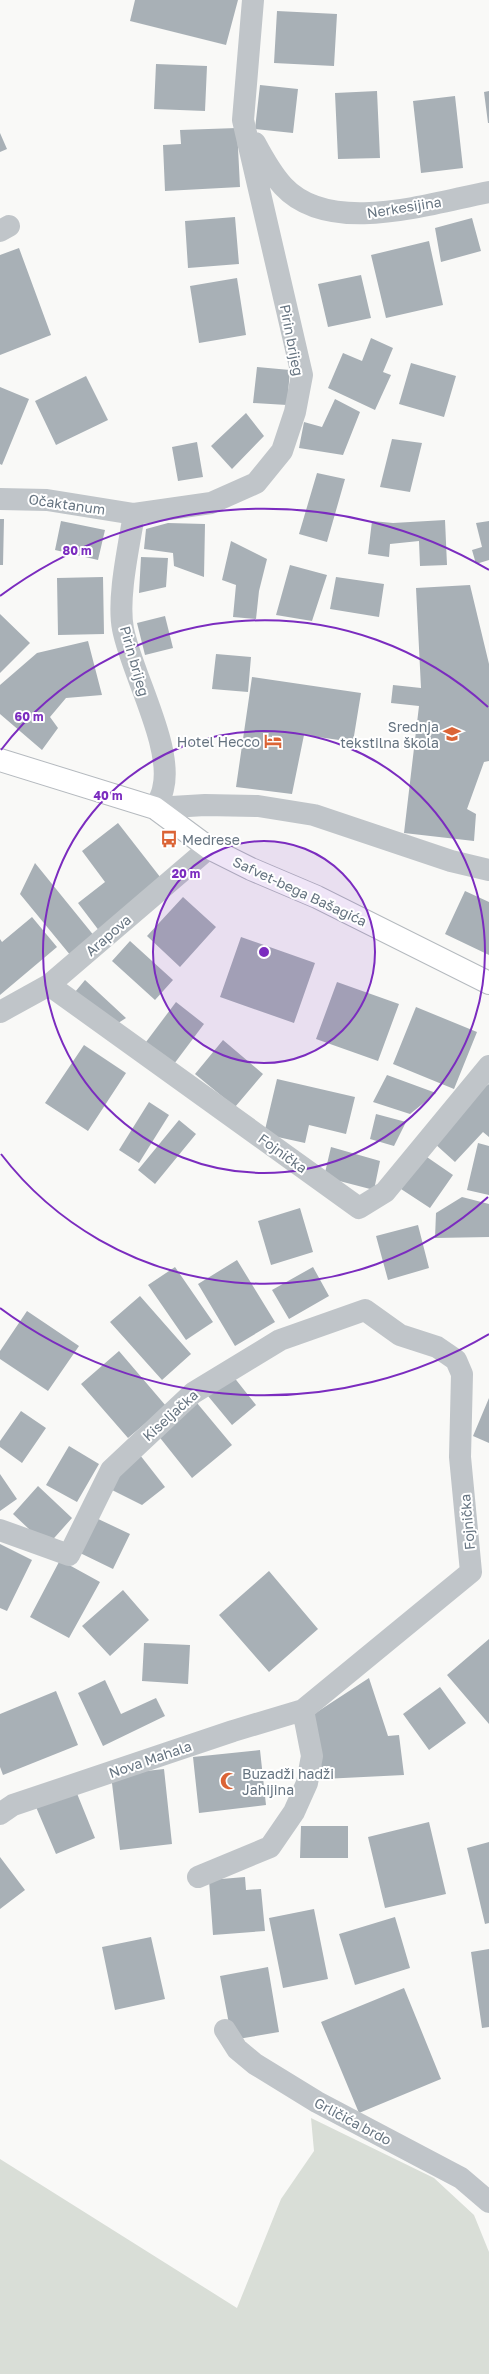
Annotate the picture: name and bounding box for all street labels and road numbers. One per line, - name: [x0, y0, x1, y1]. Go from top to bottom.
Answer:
- street label: Nerkesijina: [366, 193, 442, 221]
- street label: Pirin brijeg: [277, 303, 307, 377]
- street label: Očaktanum: [28, 490, 106, 518]
- street label: Pirin brijeg: [117, 624, 153, 698]
- street label: Safvet-bega Bašagića: [230, 852, 370, 930]
- street label: Arapova: [82, 911, 134, 959]
- street label: Fojnička: [255, 1130, 311, 1176]
- street label: Kiseljačka: [139, 1386, 201, 1444]
- street label: Fojnička: [456, 1493, 478, 1551]
- street label: Nova Mahala: [106, 1737, 194, 1781]
- street label: Grličića brdo: [312, 2094, 394, 2148]

